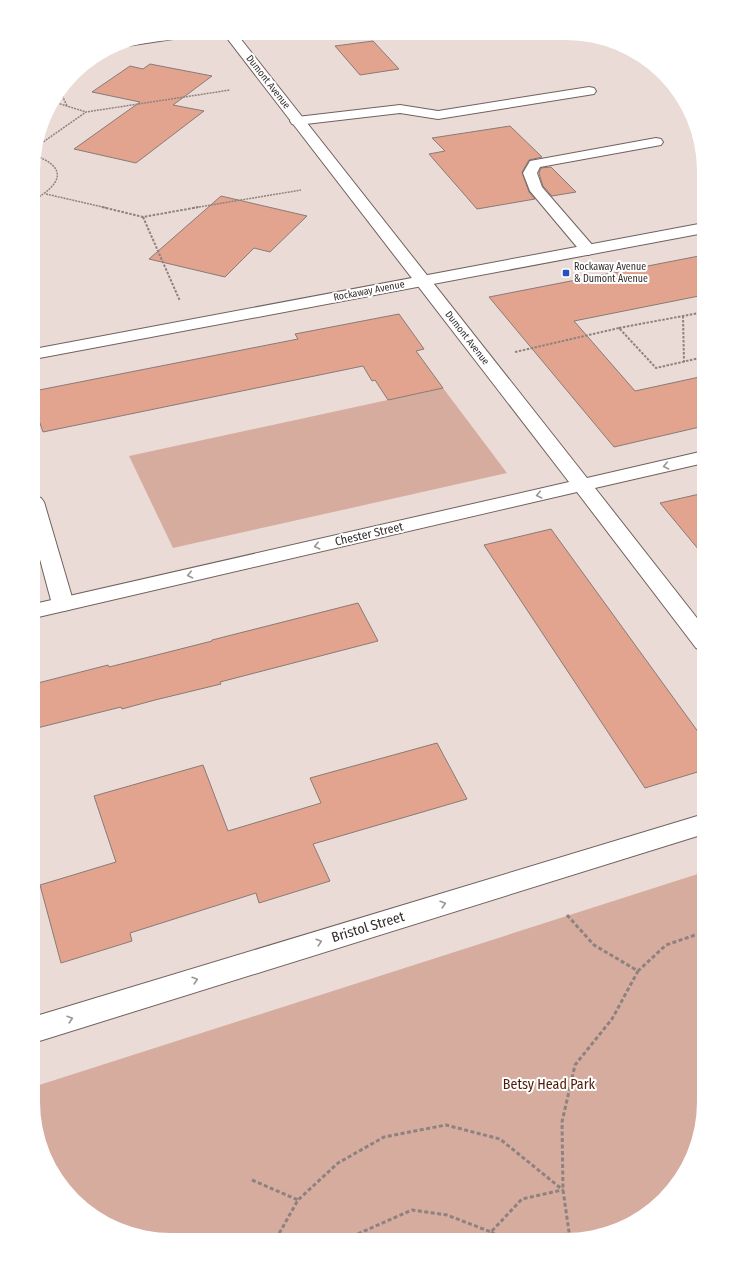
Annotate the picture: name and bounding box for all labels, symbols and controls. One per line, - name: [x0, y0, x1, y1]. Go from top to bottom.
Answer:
- street label: Dumont Avenue: [243, 53, 293, 111]
- place label: Rockaway Avenue & Dumont Avenue: [574, 261, 648, 285]
- marker: Rockaway Avenue & Dumont Avenue: [561, 268, 571, 278]
- street label: Rockaway Avenue: [332, 278, 406, 304]
- street label: Dumont Avenue: [442, 309, 492, 367]
- one-way arrow: [663, 461, 669, 469]
- one-way arrow: [536, 490, 543, 499]
- street label: Chester Street: [334, 519, 405, 549]
- one-way arrow: [314, 541, 321, 550]
- one-way arrow: [187, 570, 194, 579]
- one-way arrow: [439, 900, 446, 909]
- street label: Bristol Street: [330, 908, 407, 946]
- one-way arrow: [315, 938, 322, 947]
- one-way arrow: [191, 977, 198, 985]
- one-way arrow: [67, 1015, 74, 1024]
- park label: Betsy Head Park: [503, 1076, 596, 1093]

